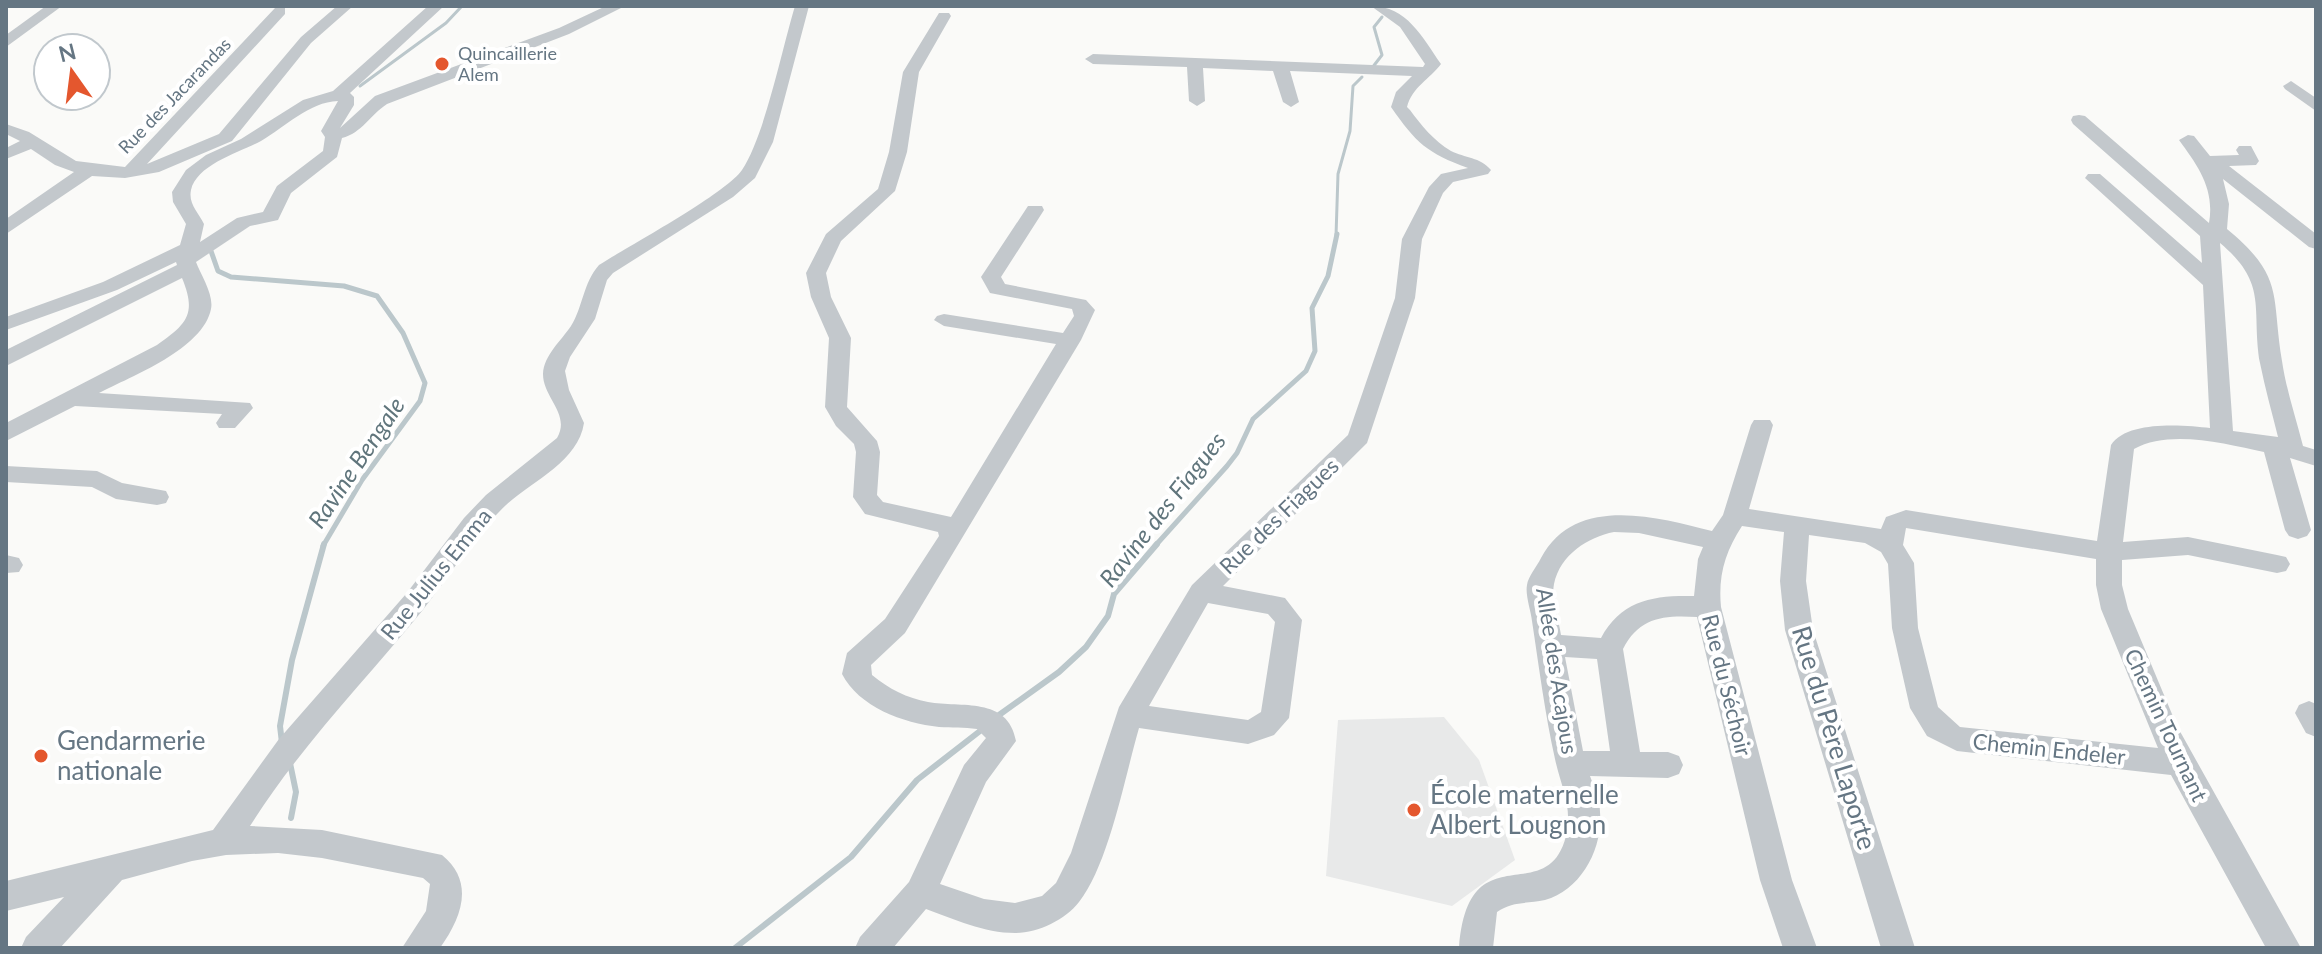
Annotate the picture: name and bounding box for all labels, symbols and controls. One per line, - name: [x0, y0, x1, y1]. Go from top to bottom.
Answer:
- north arrow: [32, 32, 112, 112]
- street label: Rue des Jacarandas: [113, 33, 235, 158]
- text: N: [56, 37, 79, 67]
- place label: Quincaillerie Alem: [458, 42, 557, 85]
- marker: Quincaillerie Alem: [433, 55, 451, 73]
- water label: Ravine Bengale: [301, 391, 410, 533]
- water label: Ravine des Fiagues: [1093, 426, 1231, 592]
- street label: Rue des Fiagues: [1213, 452, 1344, 579]
- street label: Rue Julius Emma: [374, 503, 497, 645]
- street label: Allée des Acajous: [1531, 586, 1584, 756]
- street label: Rue du Séchoir: [1697, 611, 1758, 759]
- street label: Rue du Père Laporte: [1786, 622, 1884, 853]
- street label: Chemin Tournant: [2119, 644, 2214, 806]
- place label: Gendarmerie nationale: [57, 724, 206, 786]
- street label: Chemin Endeler: [1971, 727, 2127, 770]
- marker: Gendarmerie nationale: [32, 747, 50, 765]
- place label: École maternelle Albert Lougnon: [1430, 778, 1619, 840]
- marker: École maternelle Albert Lougnon: [1405, 801, 1423, 819]

